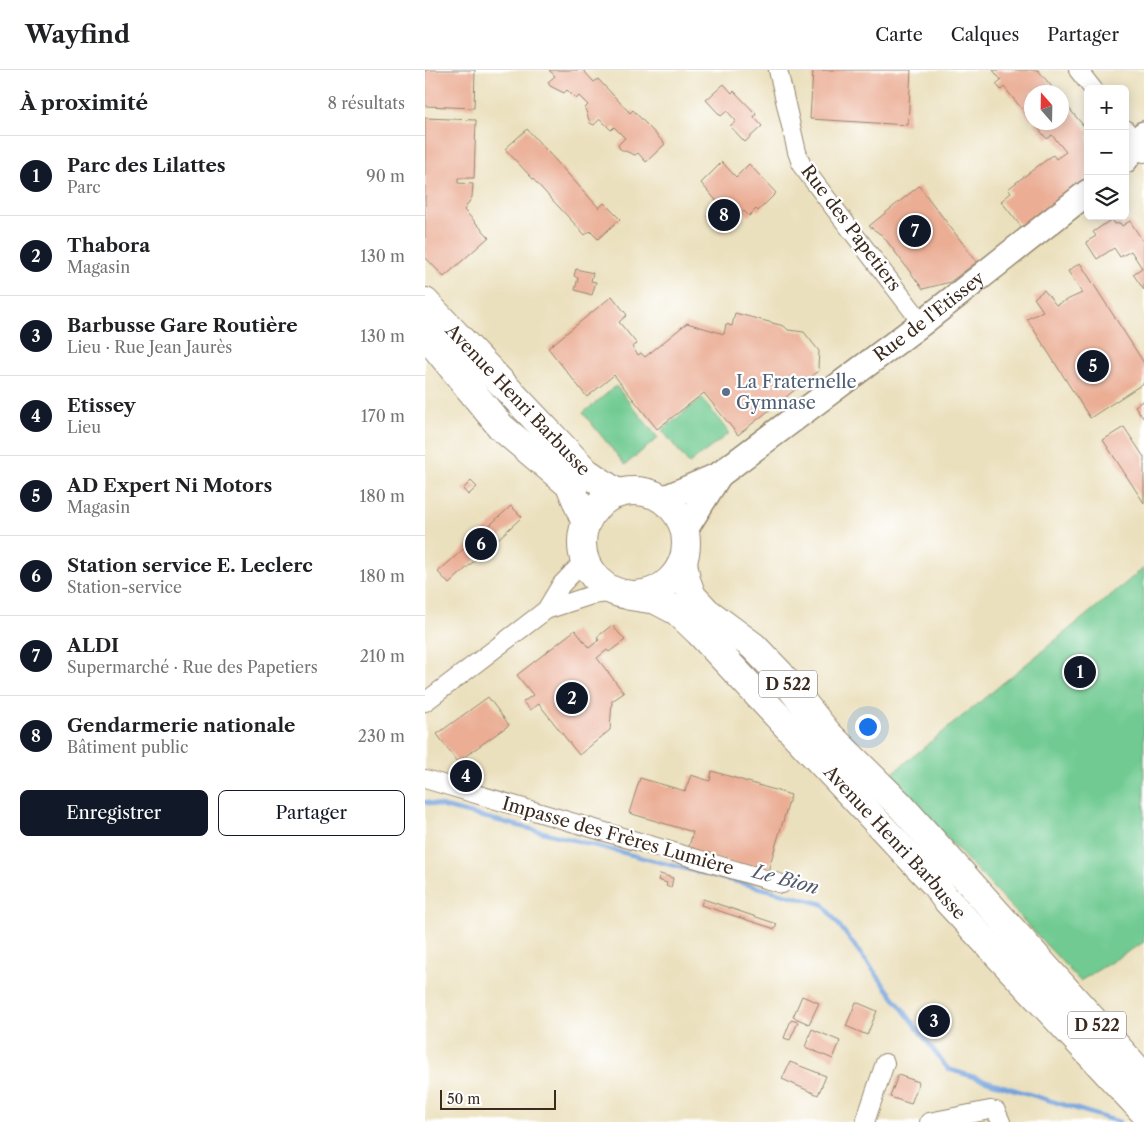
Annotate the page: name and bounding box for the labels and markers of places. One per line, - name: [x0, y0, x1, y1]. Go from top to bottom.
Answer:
- pin: 8: [708, 196, 740, 234]
- pin: 7: [899, 212, 931, 250]
- pin: 5: [1077, 347, 1109, 385]
- place label: La Fraternelle Gymnase: [736, 371, 857, 414]
- marker: La Fraternelle Gymnase: [720, 386, 732, 398]
- pin: 6: [465, 525, 497, 563]
- pin: 1: [1064, 653, 1096, 691]
- pin: 2: [556, 679, 588, 717]
- pin: 4: [450, 757, 482, 795]
- pin: 3: [918, 1002, 950, 1040]

